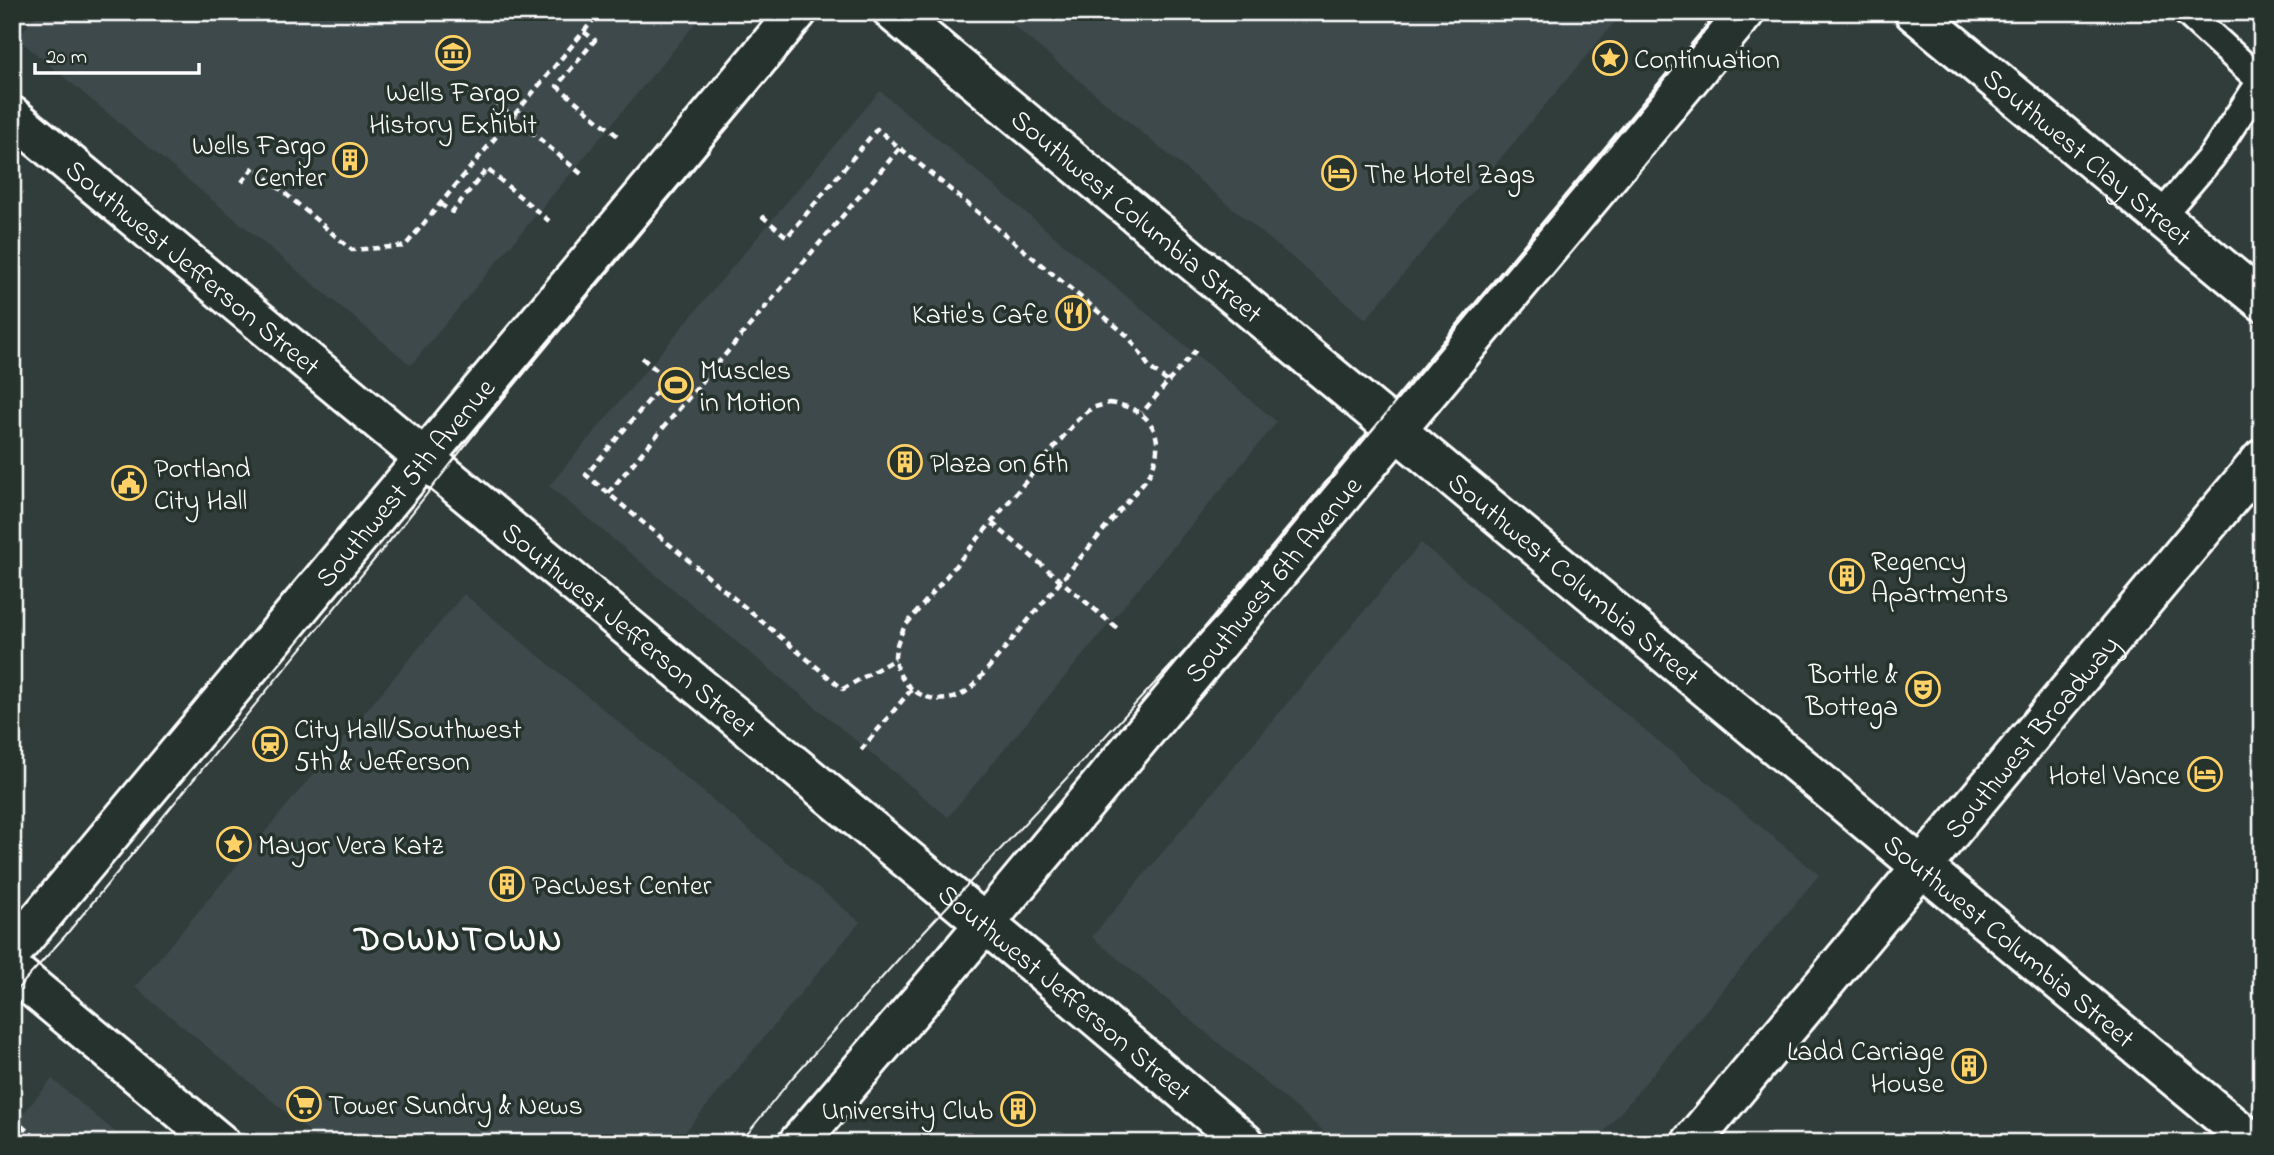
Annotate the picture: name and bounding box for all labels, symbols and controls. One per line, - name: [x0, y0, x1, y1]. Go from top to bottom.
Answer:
- scale bar: [35, 32, 200, 76]
- museum icon: Wells Fargo History Exhibit: [434, 34, 472, 72]
- place icon: Continuation: [1591, 39, 1629, 77]
- place label: Continuation: [1634, 41, 1780, 82]
- text: 20 m: [46, 43, 87, 73]
- street label: Southwest Clay Street: [1972, 60, 2199, 258]
- place label: Wells Fargo History Exhibit: [369, 74, 537, 147]
- street label: Southwest Columbia Street: [1000, 101, 1270, 335]
- place label: Wells Fargo Center: [192, 127, 326, 200]
- building icon: Wells Fargo Center: [331, 141, 369, 179]
- street label: Southwest Jefferson Street: [55, 151, 328, 388]
- hotel icon: The Hotel Zags: [1320, 154, 1358, 192]
- place label: The Hotel Zags: [1364, 156, 1535, 197]
- restaurant icon: Katie's Cafe: [1054, 294, 1092, 332]
- place label: Katie's Cafe: [912, 296, 1048, 337]
- place label: Muscles in Motion: [700, 352, 800, 425]
- sports icon: Muscles in Motion: [657, 366, 695, 404]
- street label: Southwest 5th Avenue: [307, 370, 507, 598]
- building icon: Plaza on 6th: [886, 443, 924, 481]
- place label: Plaza on 6th: [930, 445, 1069, 486]
- place label: Portland City Hall: [154, 450, 251, 523]
- public building icon: Portland City Hall: [110, 464, 148, 502]
- street label: Southwest Columbia Street: [1437, 464, 1707, 698]
- street label: Southwest 6th Avenue: [1176, 468, 1374, 694]
- street label: Southwest Jefferson Street: [491, 513, 764, 750]
- place label: Regency Apartments: [1871, 543, 2008, 616]
- building icon: Regency Apartments: [1828, 557, 1866, 595]
- street label: Southwest Broadway: [1936, 627, 2131, 849]
- place label: Bottle & Bottega: [1805, 656, 1898, 729]
- theatre icon: Bottle & Bottega: [1904, 670, 1942, 708]
- place label: City Hall/Southwest 5th & Jefferson: [294, 711, 522, 784]
- station icon: City Hall/Southwest 5th & Jefferson: [251, 725, 289, 763]
- hotel icon: Hotel Vance: [2186, 755, 2224, 793]
- place label: Hotel Vance: [2048, 757, 2180, 798]
- place icon: Mayor Vera Katz: [215, 825, 253, 863]
- street label: Southwest Columbia Street: [1873, 826, 2142, 1060]
- place label: Mayor Vera Katz: [258, 827, 443, 868]
- building icon: PacWest Center: [488, 865, 526, 903]
- place label: PacWest Center: [532, 867, 712, 908]
- street label: Southwest Jefferson Street: [927, 876, 1199, 1113]
- district label: DOWNTOWN: [352, 916, 564, 967]
- place label: Ladd Carriage House: [1787, 1033, 1944, 1106]
- building icon: Ladd Carriage House: [1950, 1047, 1988, 1085]
- supermarket icon: Tower Sundry & News: [285, 1085, 323, 1123]
- place label: Tower Sundry & News: [328, 1087, 583, 1128]
- building icon: University Club: [999, 1090, 1037, 1128]
- place label: University Club: [822, 1092, 993, 1133]

